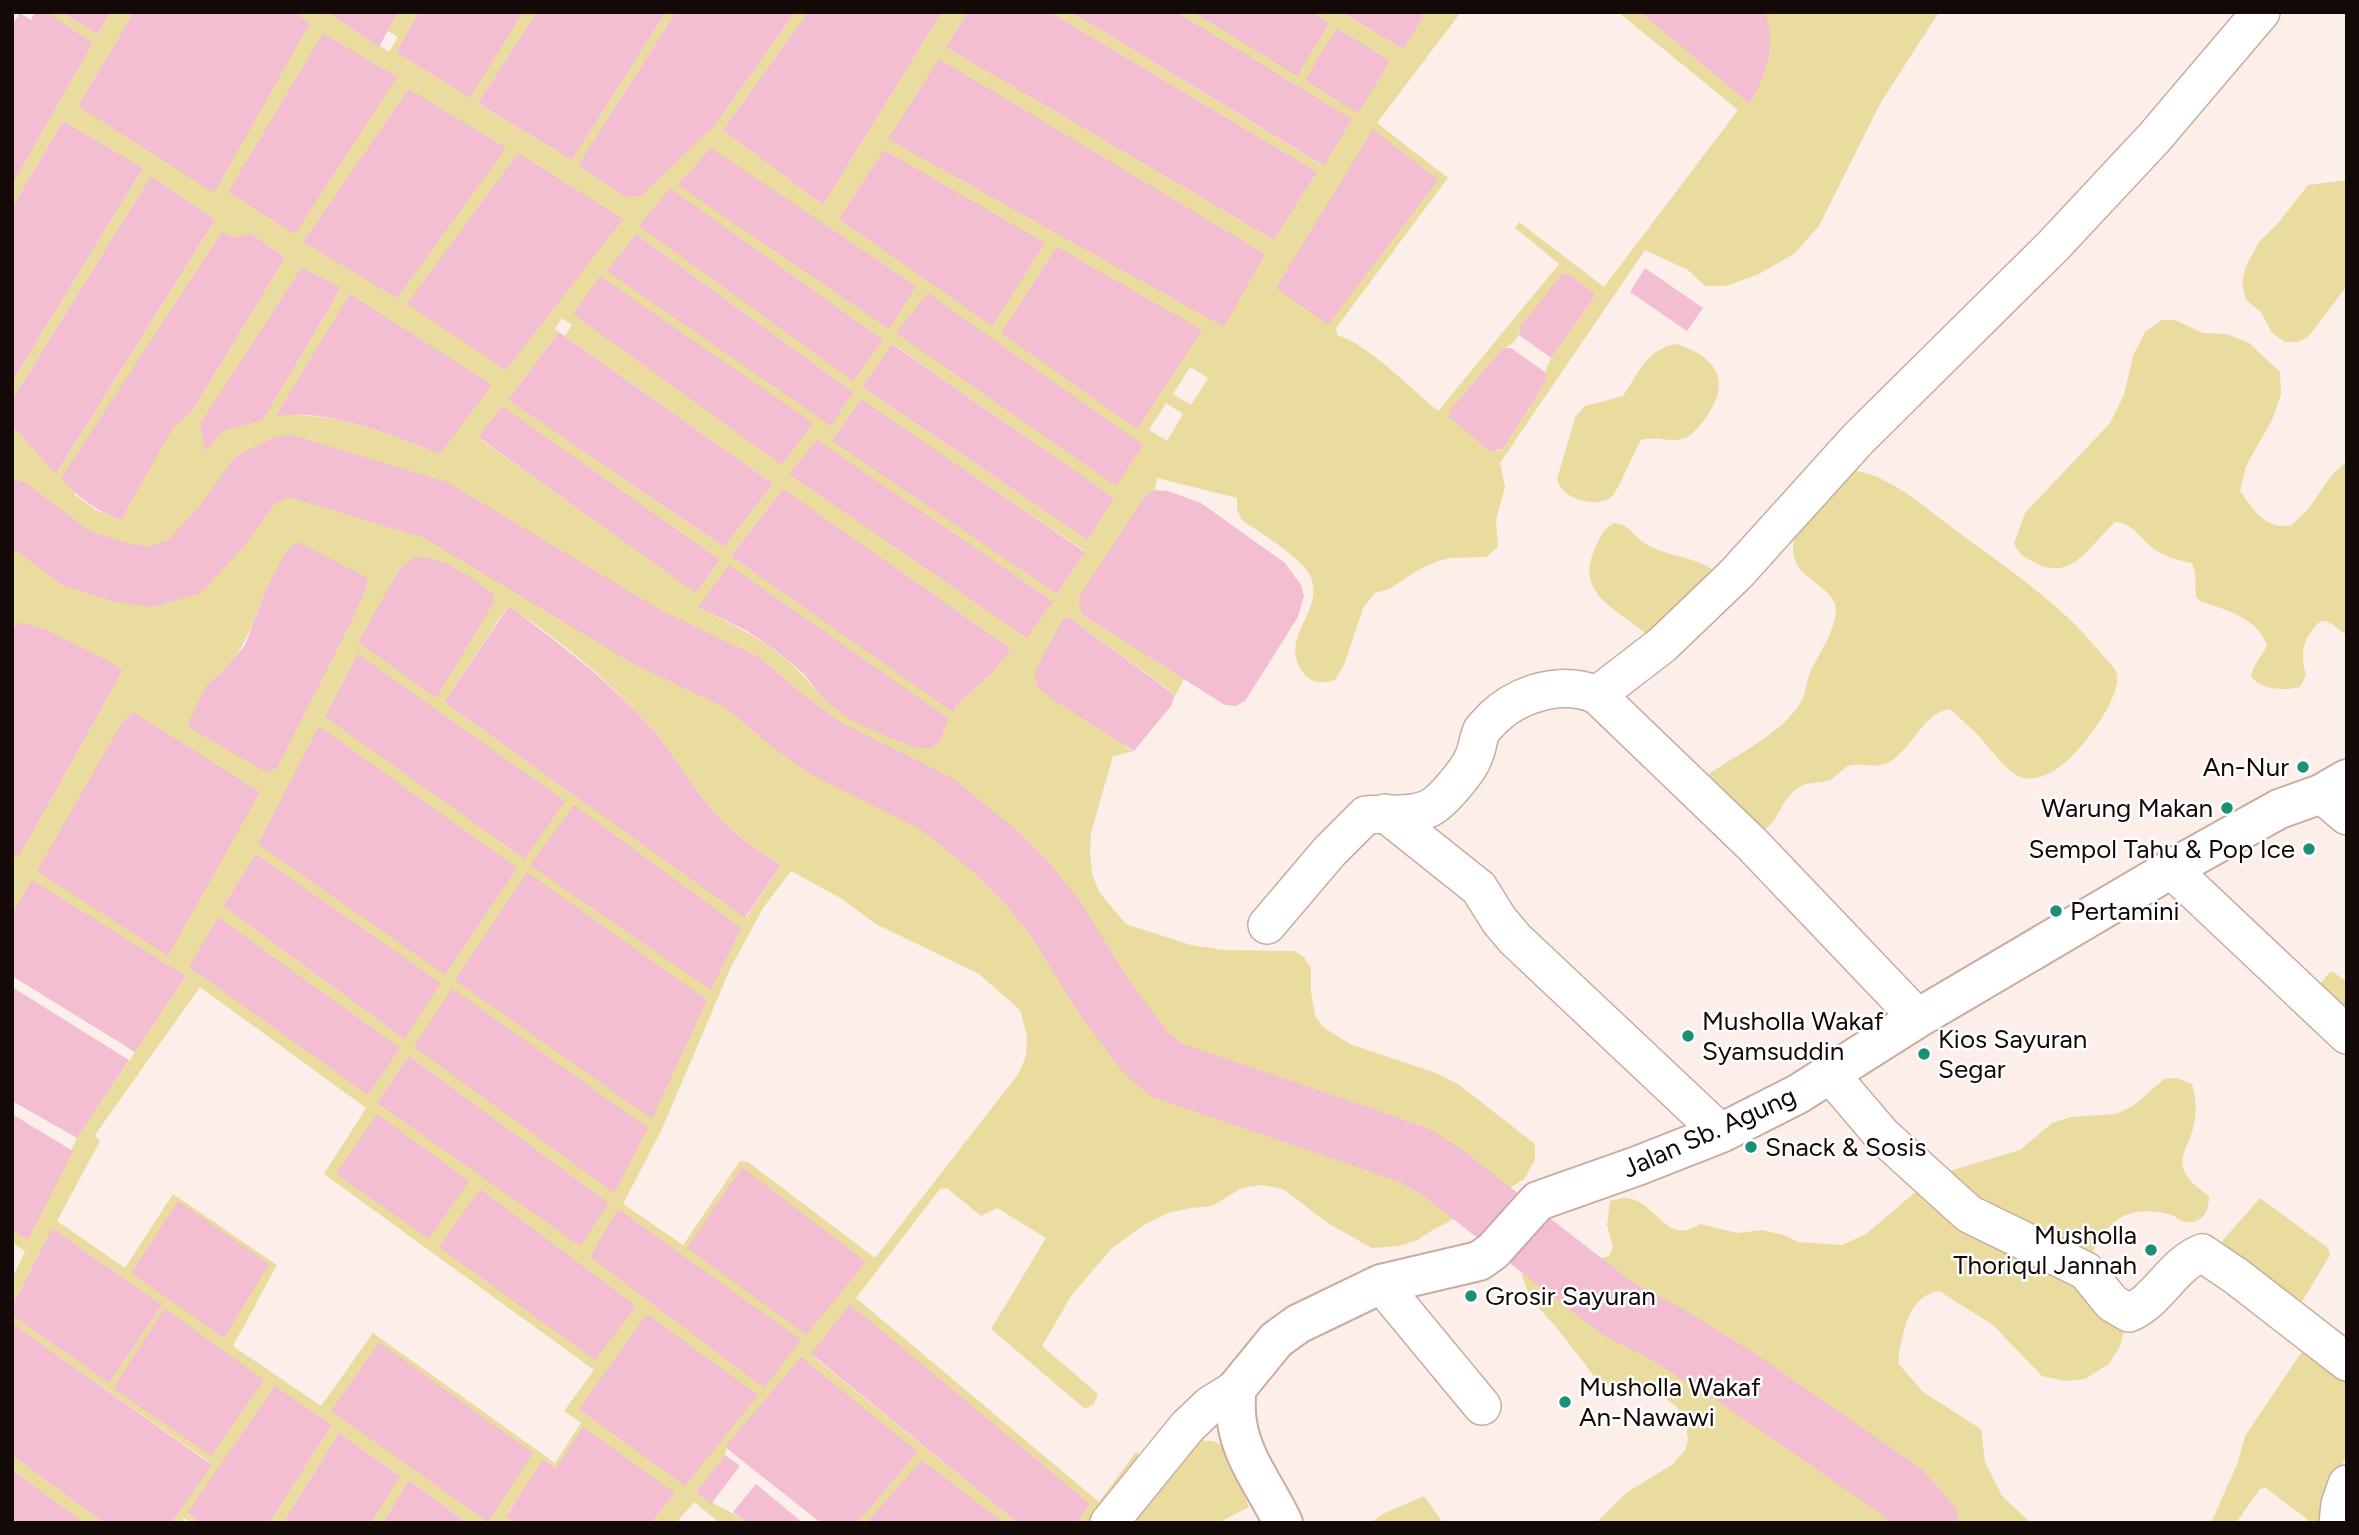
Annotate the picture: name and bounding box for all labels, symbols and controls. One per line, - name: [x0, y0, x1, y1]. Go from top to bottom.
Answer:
- place label: An-Nur: [2203, 751, 2289, 783]
- marker: An-Nur: [2295, 759, 2311, 775]
- place label: Warung Makan: [2041, 792, 2213, 824]
- marker: Warung Makan: [2219, 800, 2235, 816]
- place label: Sempol Tahu & Pop Ice: [2029, 833, 2295, 865]
- marker: Sempol Tahu & Pop Ice: [2301, 841, 2317, 857]
- place label: Pertamini: [2070, 895, 2180, 927]
- marker: Pertamini: [2048, 903, 2064, 919]
- place label: Musholla Wakaf Syamsuddin: [1702, 1005, 1884, 1067]
- place label: Kios Sayuran Segar: [1938, 1023, 2087, 1085]
- marker: Musholla Wakaf Syamsuddin: [1680, 1028, 1696, 1044]
- marker: Kios Sayuran Segar: [1916, 1046, 1932, 1062]
- street label: Jalan Sb. Agung: [1617, 1079, 1801, 1185]
- place label: Snack & Sosis: [1765, 1131, 1926, 1163]
- marker: Snack & Sosis: [1743, 1139, 1759, 1155]
- place label: Musholla Thoriqul Jannah: [1953, 1219, 2137, 1281]
- marker: Musholla Thoriqul Jannah: [2143, 1242, 2159, 1258]
- place label: Grosir Sayuran: [1485, 1280, 1656, 1312]
- marker: Grosir Sayuran: [1463, 1288, 1479, 1304]
- place label: Musholla Wakaf An-Nawawi: [1579, 1371, 1761, 1433]
- marker: Musholla Wakaf An-Nawawi: [1557, 1394, 1573, 1410]

